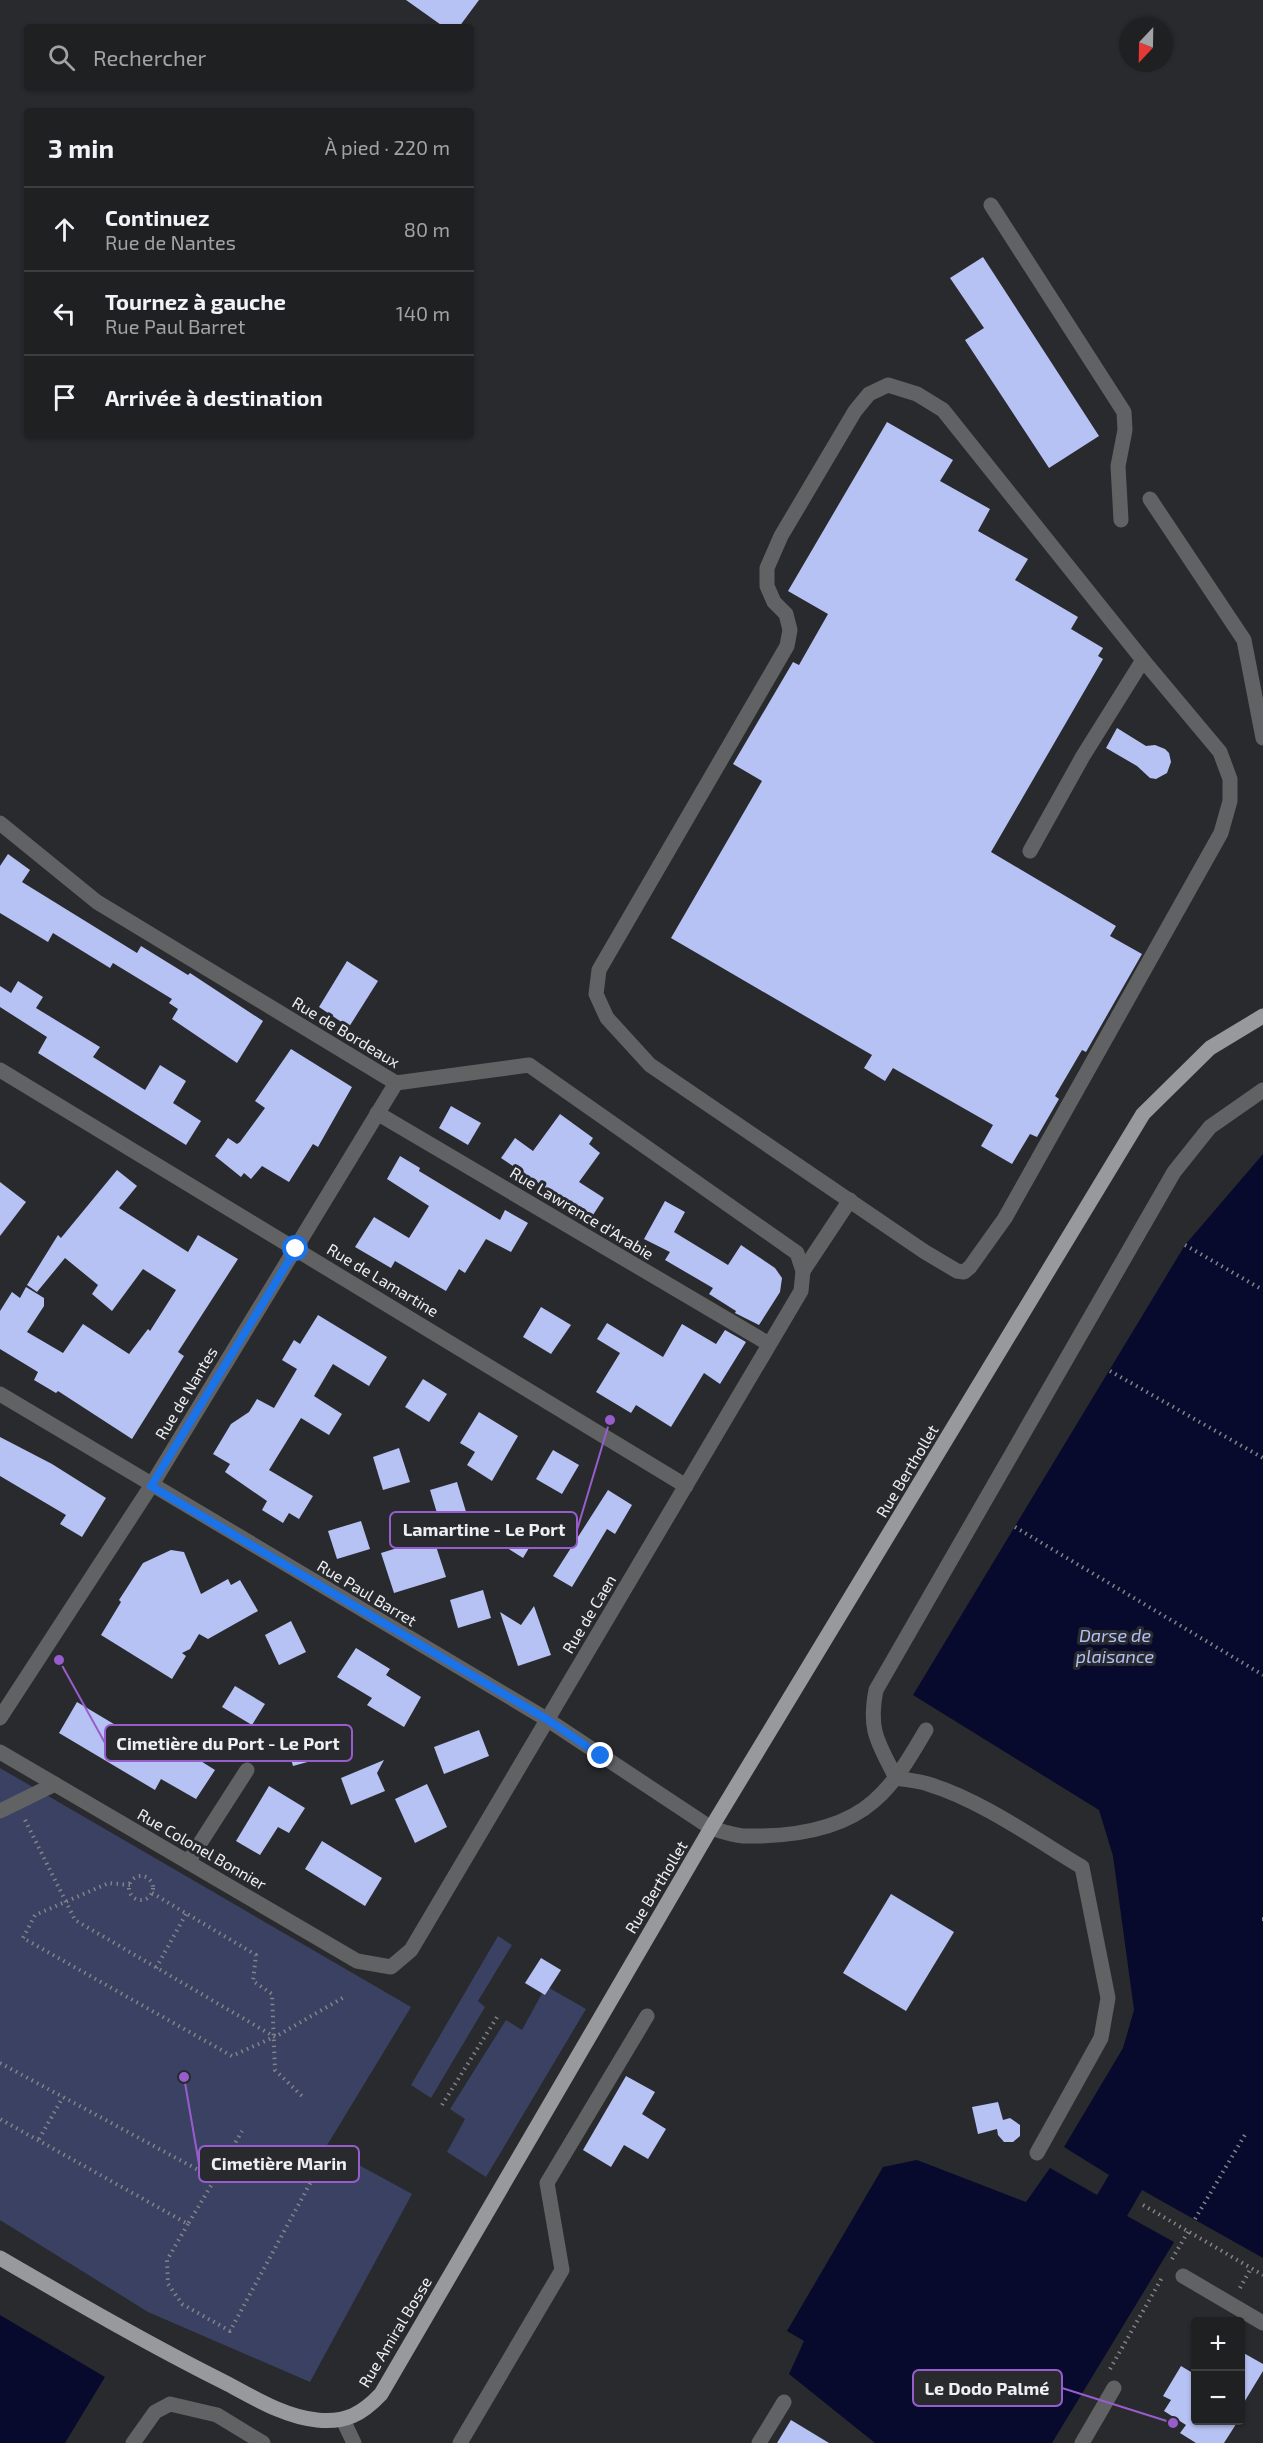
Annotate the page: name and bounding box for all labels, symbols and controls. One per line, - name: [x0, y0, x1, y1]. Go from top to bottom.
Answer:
- north arrow: [1119, 18, 1173, 72]
- search box: [24, 24, 474, 90]
- icon: search: [45, 41, 78, 74]
- text: Rechercher: [93, 44, 206, 70]
- text: 3 min: [48, 132, 114, 163]
- text: À pied · 220 m: [325, 135, 450, 159]
- text: Continuez: [105, 204, 209, 230]
- icon: ahead: [48, 213, 81, 246]
- text: 80 m: [404, 217, 450, 241]
- text: Rue de Nantes: [105, 230, 236, 254]
- text: Tournez à gauche: [105, 288, 286, 314]
- icon: left: [48, 297, 81, 330]
- text: 140 m: [396, 301, 450, 325]
- text: Rue Paul Barret: [105, 314, 245, 338]
- icon: arrive: [48, 381, 81, 414]
- text: Arrivée à destination: [105, 384, 323, 410]
- street label: Rue de Bordeaux: [289, 992, 404, 1071]
- street label: Rue Lawrence d'Arabie: [507, 1162, 657, 1263]
- route start: [282, 1235, 308, 1261]
- street label: Rue de Lamartine: [324, 1239, 442, 1320]
- street label: Rue de Nantes: [150, 1343, 221, 1443]
- street label: Rue Berthollet: [871, 1421, 942, 1521]
- callout: Lamartine - Le Port: [390, 1512, 577, 1548]
- text: Lamartine - Le Port: [403, 1518, 566, 1540]
- street label: Rue Paul Barret: [314, 1555, 420, 1630]
- street label: Rue de Caen: [558, 1571, 619, 1656]
- water label: Darse de plaisance: [1076, 1624, 1155, 1667]
- callout: Cimetière du Port - Le Port: [105, 1725, 352, 1761]
- text: Cimetière du Port - Le Port: [116, 1732, 340, 1754]
- route end: [587, 1742, 613, 1768]
- street label: Rue Colonel Bonnier: [134, 1804, 271, 1893]
- street label: Rue Berthollet: [620, 1837, 691, 1937]
- callout: Cimetière Marin: [199, 2146, 359, 2182]
- text: Cimetière Marin: [211, 2152, 347, 2174]
- street label: Rue Amiral Bosse: [354, 2273, 435, 2391]
- map controls: [1191, 2317, 1245, 2425]
- button: +: [1191, 2317, 1245, 2371]
- callout: Le Dodo Palmé: [913, 2370, 1062, 2406]
- button: −: [1191, 2371, 1245, 2425]
- text: Le Dodo Palmé: [924, 2377, 1050, 2399]

